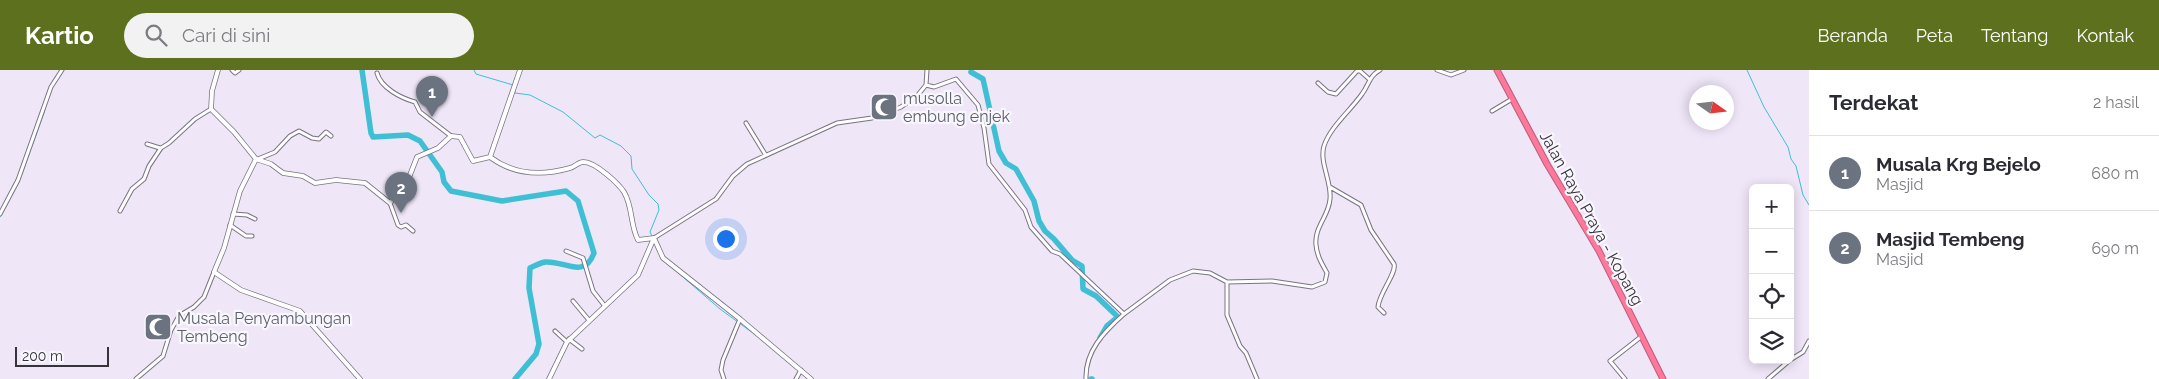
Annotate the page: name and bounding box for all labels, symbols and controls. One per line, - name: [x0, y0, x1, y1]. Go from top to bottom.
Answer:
- search box: [124, 13, 474, 58]
- text: Kartio: [25, 21, 94, 50]
- icon: search: [142, 21, 170, 49]
- text: Cari di sini: [182, 24, 270, 46]
- text: Beranda: [1818, 25, 1888, 46]
- text: Peta: [1916, 25, 1953, 46]
- text: Tentang: [1981, 25, 2048, 46]
- text: Kontak: [2076, 25, 2134, 46]
- pin: 1: [416, 76, 448, 117]
- north arrow: [1689, 85, 1734, 130]
- place label: musolla embung enjek: [903, 89, 1010, 126]
- text: Terdekat: [1829, 90, 1918, 115]
- mosque icon: musolla embung enjek: [869, 92, 899, 122]
- text: 2 hasil: [2093, 93, 2139, 112]
- street label: Jalan Raya Praya - Kopang: [1536, 128, 1647, 309]
- text: Musala Krg Bejelo: [1876, 153, 2041, 175]
- text: 1: [1841, 164, 1849, 183]
- text: 680 m: [2091, 164, 2139, 183]
- pin: 2: [385, 172, 417, 213]
- text: Masjid: [1876, 175, 1923, 194]
- map controls: [1749, 184, 1794, 364]
- button: +: [1749, 184, 1794, 229]
- your location: [713, 226, 739, 252]
- text: Masjid Tembeng: [1876, 228, 2025, 250]
- button: −: [1749, 229, 1794, 274]
- text: 2: [1840, 239, 1850, 258]
- text: 690 m: [2091, 239, 2139, 258]
- text: Masjid: [1876, 250, 1923, 269]
- button: locate: [1749, 274, 1794, 319]
- place label: Musala Penyambungan Tembeng: [177, 309, 351, 346]
- mosque icon: Musala Penyambungan Tembeng: [143, 312, 173, 342]
- button: layers: [1749, 319, 1794, 364]
- scale bar: [15, 344, 109, 367]
- text: 200 m: [22, 348, 63, 364]

